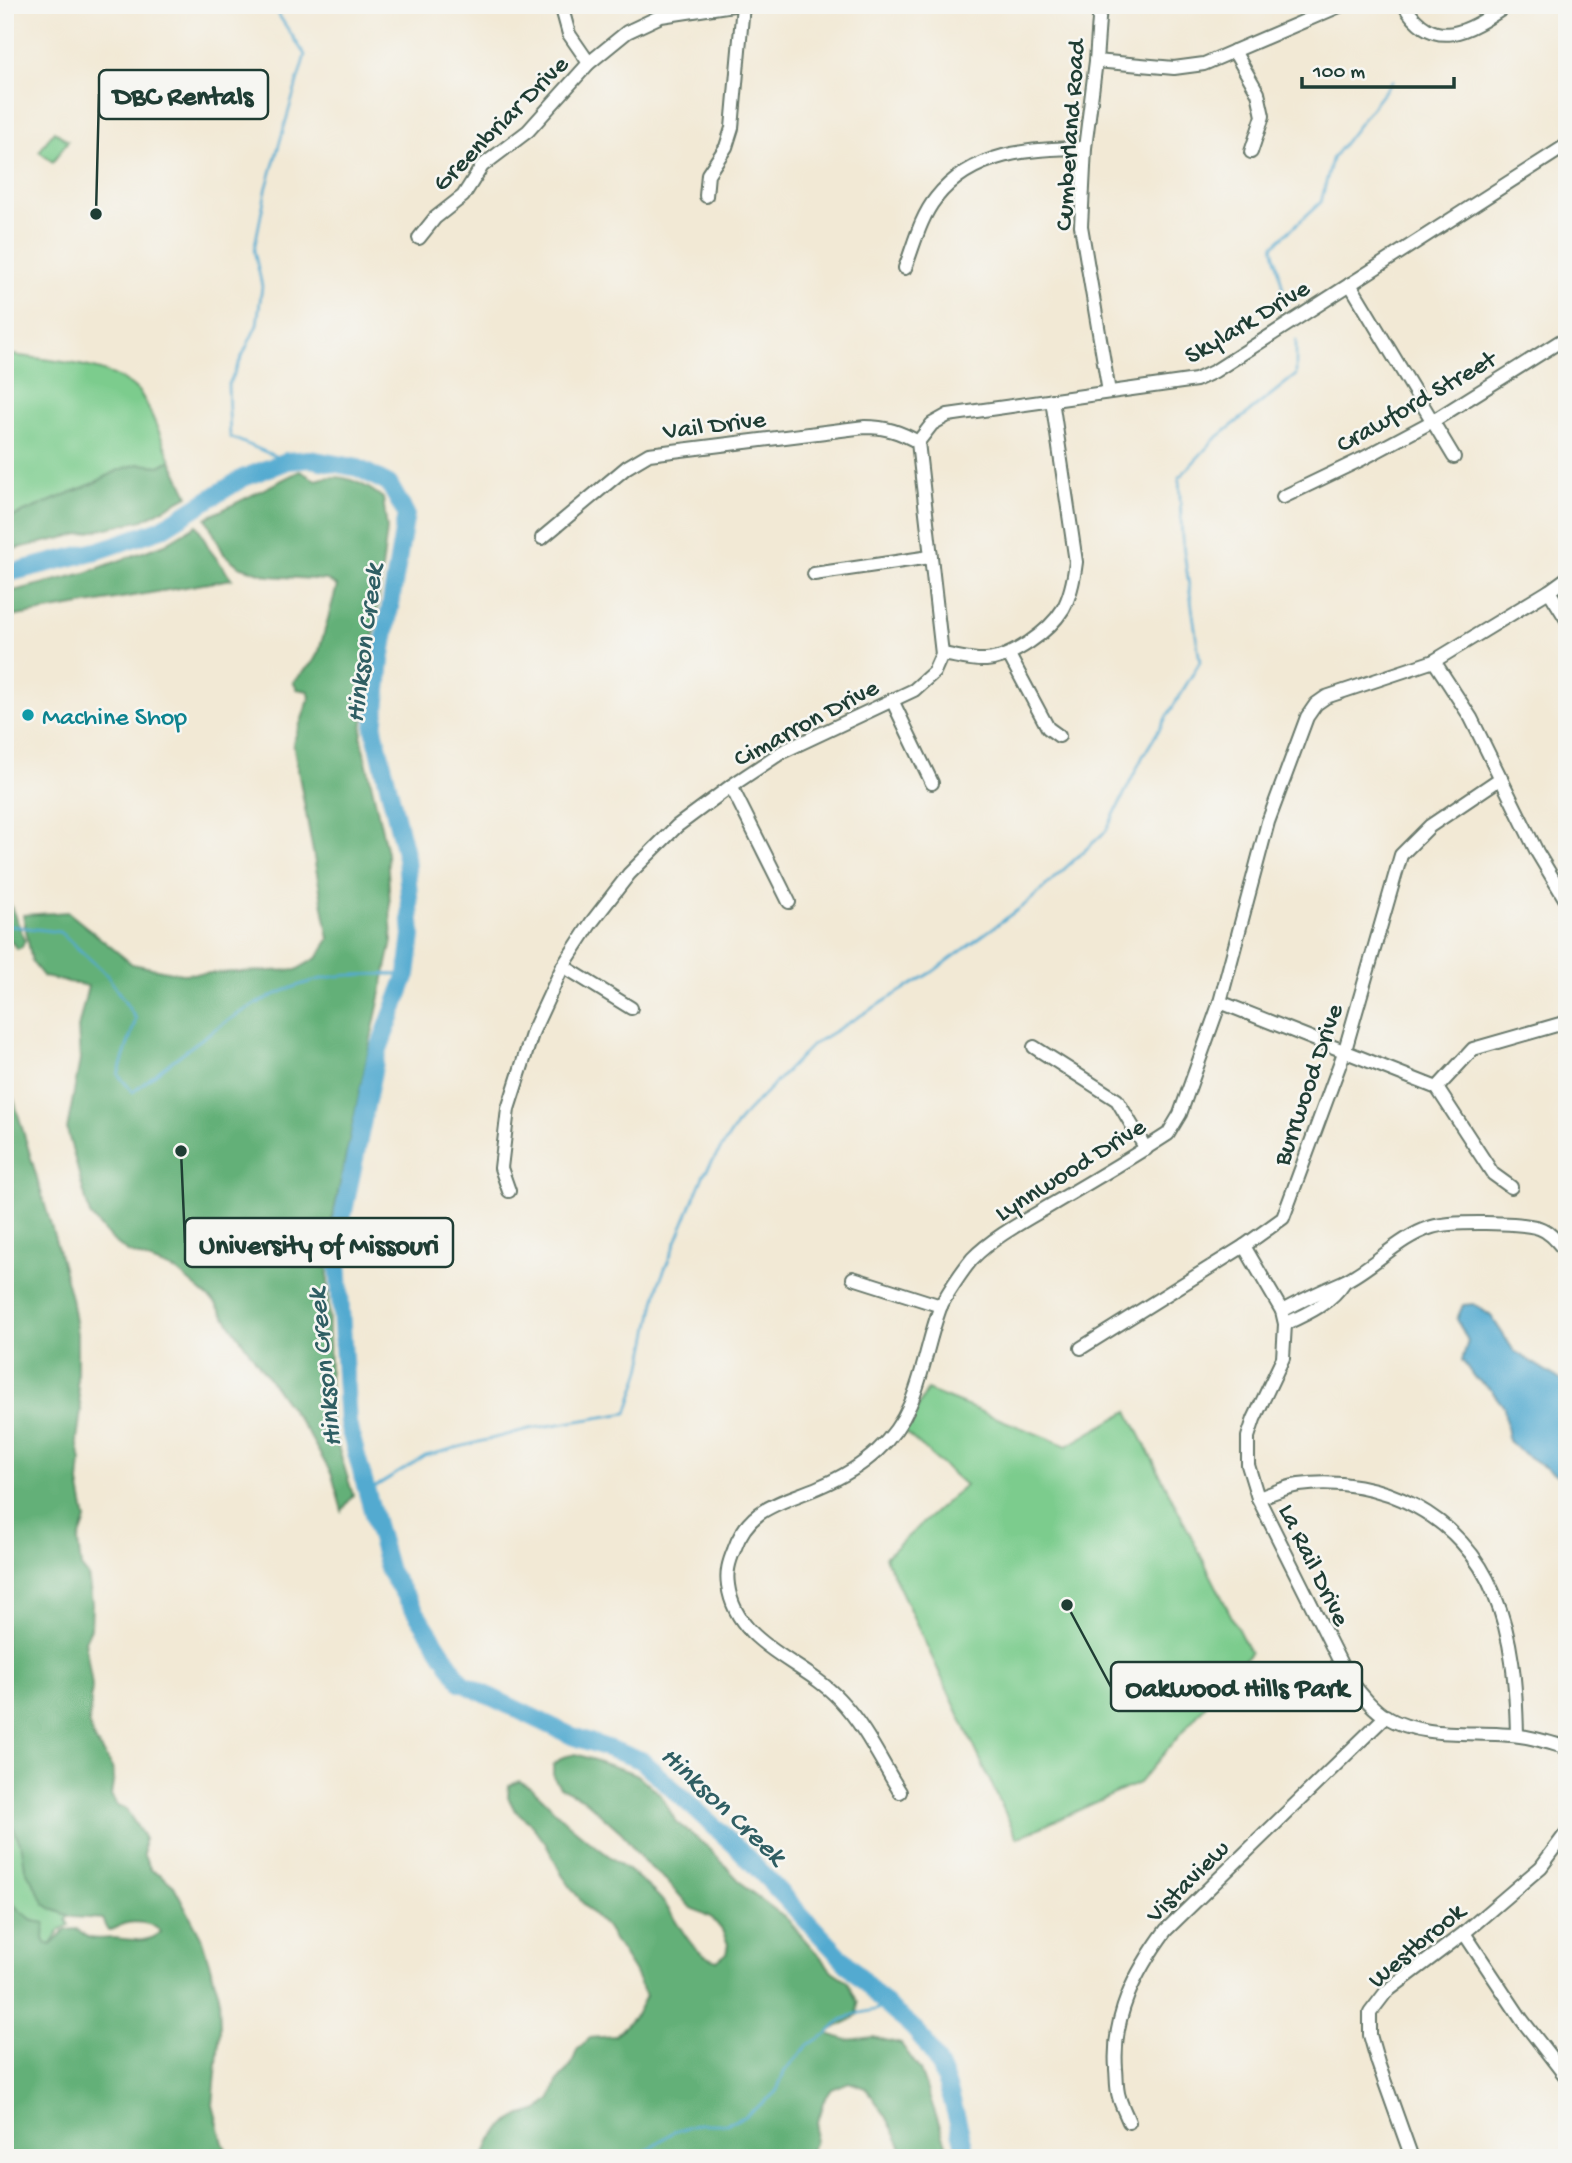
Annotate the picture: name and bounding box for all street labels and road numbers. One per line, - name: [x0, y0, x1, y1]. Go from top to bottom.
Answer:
- street label: Cumberland Road: [1050, 37, 1095, 232]
- street label: Greenbriar Drive: [428, 50, 577, 200]
- street label: Skylark Drive: [1180, 274, 1317, 373]
- street label: Crawford Street: [1332, 344, 1505, 462]
- street label: Vail Drive: [661, 406, 768, 449]
- street label: Cimarron Drive: [729, 674, 885, 776]
- street label: Burrwood Drive: [1268, 1000, 1353, 1171]
- street label: Lynnwood Drive: [990, 1113, 1153, 1231]
- street label: La Rail Drive: [1269, 1500, 1355, 1633]
- street label: Vistaview: [1140, 1835, 1237, 1932]
- street label: Westbrook: [1363, 1896, 1475, 1997]

